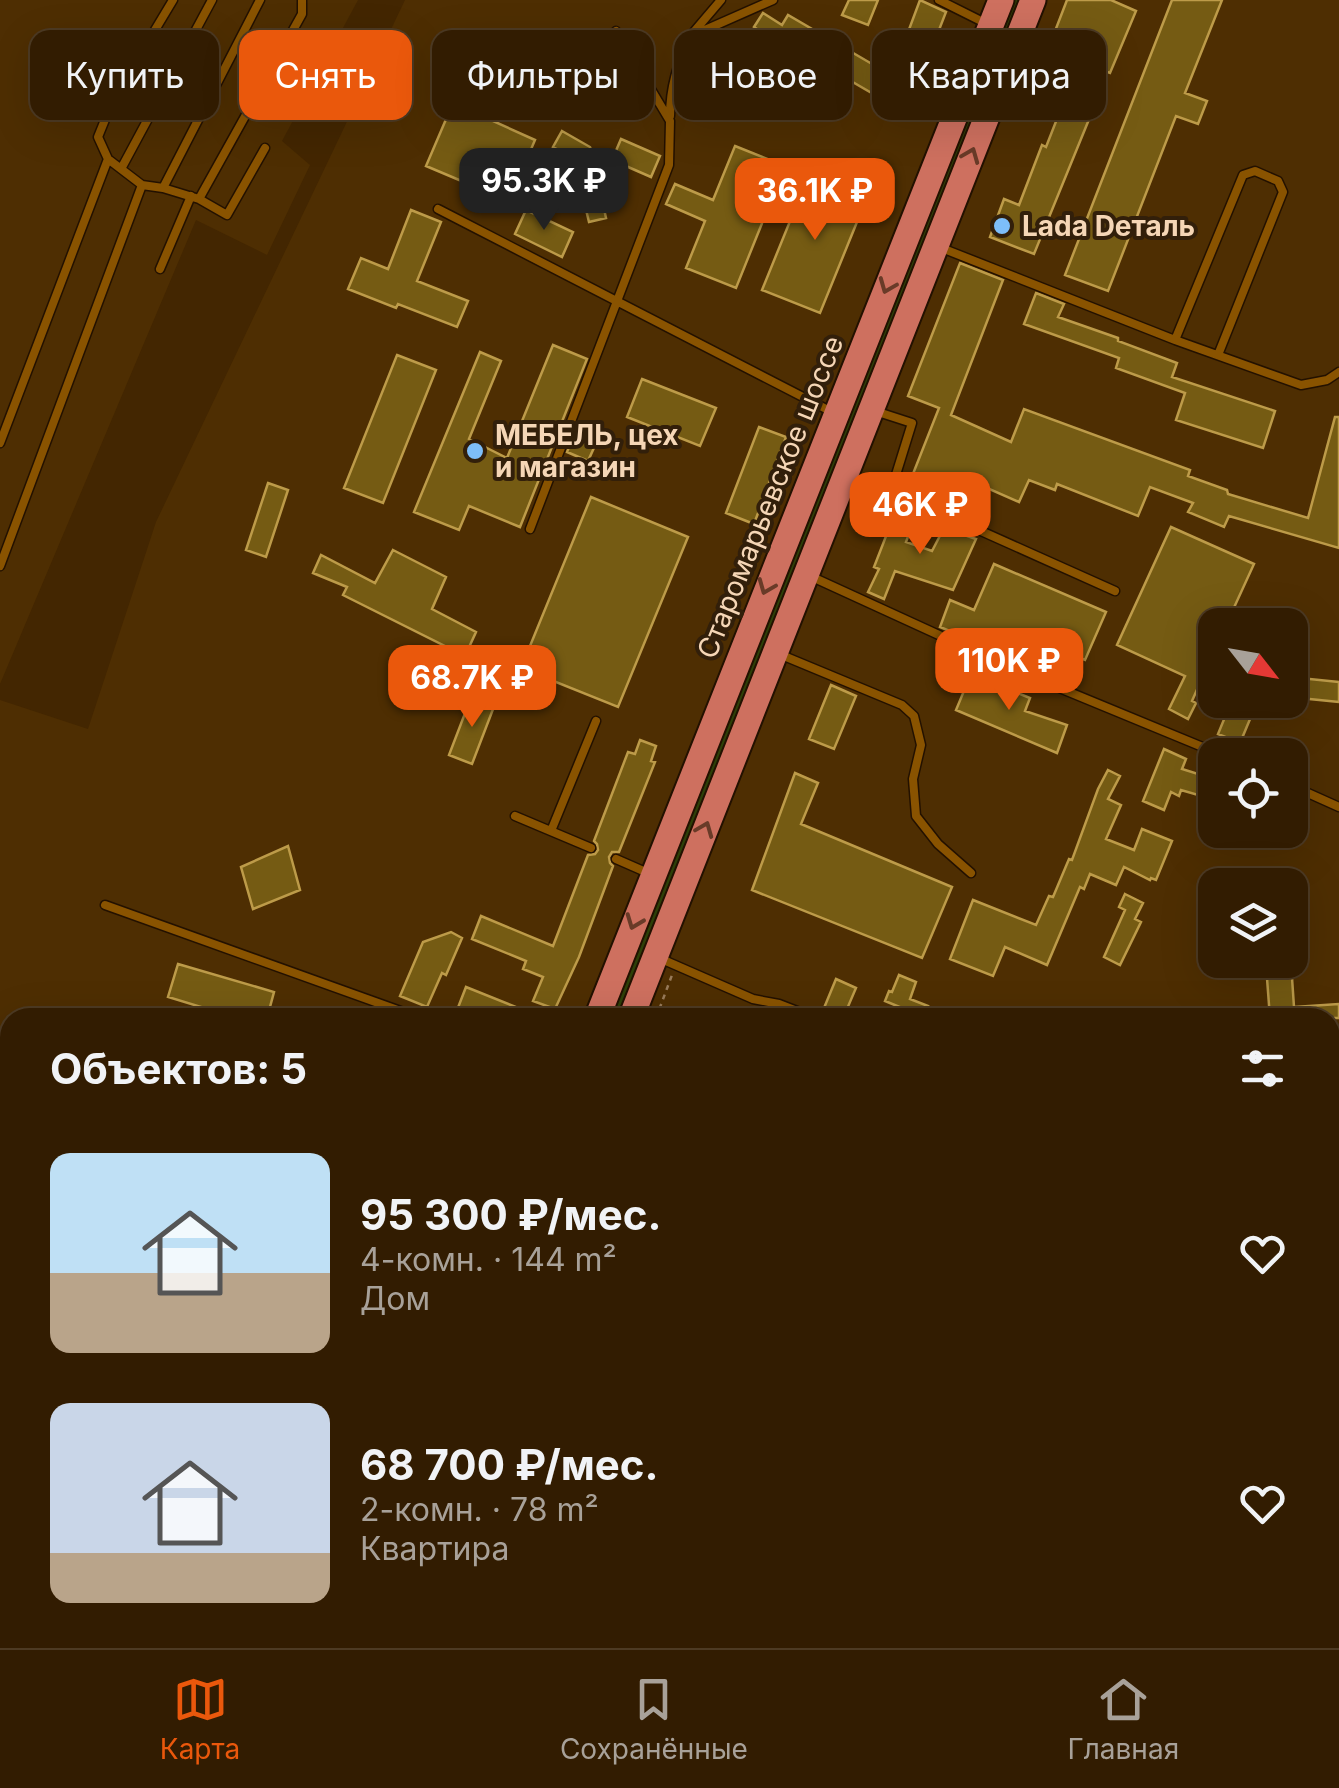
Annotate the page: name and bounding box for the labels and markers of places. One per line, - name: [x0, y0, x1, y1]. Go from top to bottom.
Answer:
- pin: 95.3K ₽: [452, 148, 636, 233]
- pin: 36.1K ₽: [723, 158, 907, 243]
- place label: Lada Dеталь: [1022, 209, 1195, 243]
- marker: Lada Dеталь: [991, 215, 1013, 237]
- place label: МЕБЕЛЬ, цех и магазин: [495, 418, 679, 484]
- marker: МЕБЕЛЬ, цех и магазин: [464, 440, 486, 462]
- pin: 46K ₽: [850, 472, 990, 557]
- pin: 110K ₽: [928, 628, 1090, 713]
- pin: 68.7K ₽: [380, 645, 564, 730]

